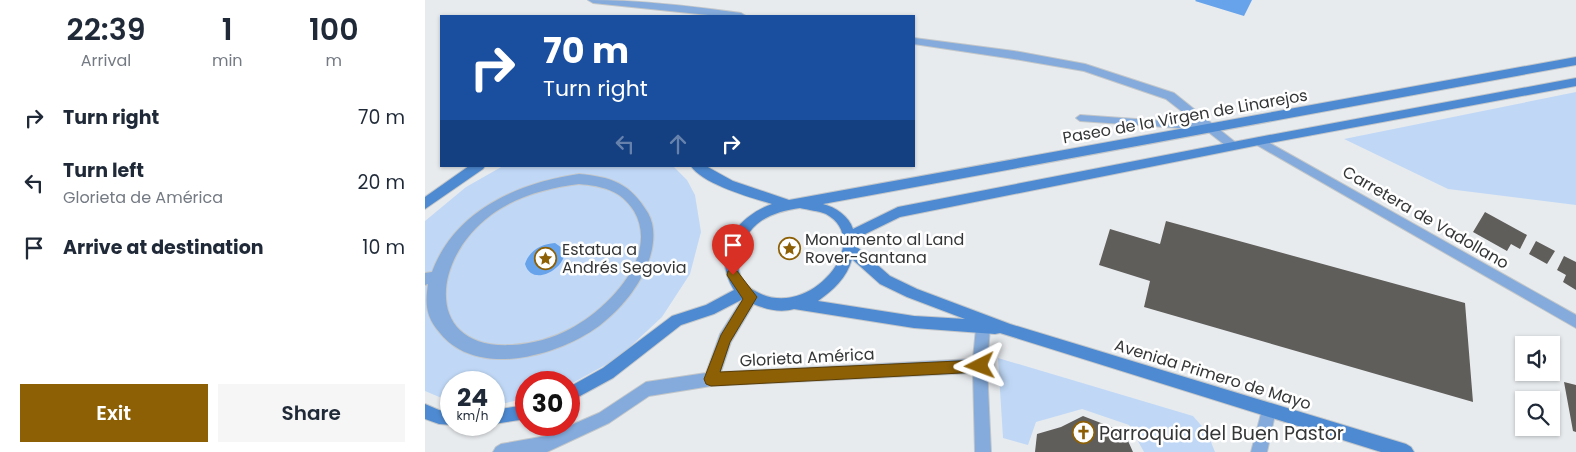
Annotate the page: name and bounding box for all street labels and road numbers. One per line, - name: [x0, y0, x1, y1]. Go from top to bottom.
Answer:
- street label: Paseo de la Virgen de Linarejos: [1061, 84, 1309, 149]
- street label: Carretera de Vadollano: [1338, 160, 1513, 275]
- street label: Avenida Primero de Mayo: [1112, 334, 1314, 415]
- street label: Glorieta América: [739, 342, 875, 373]

